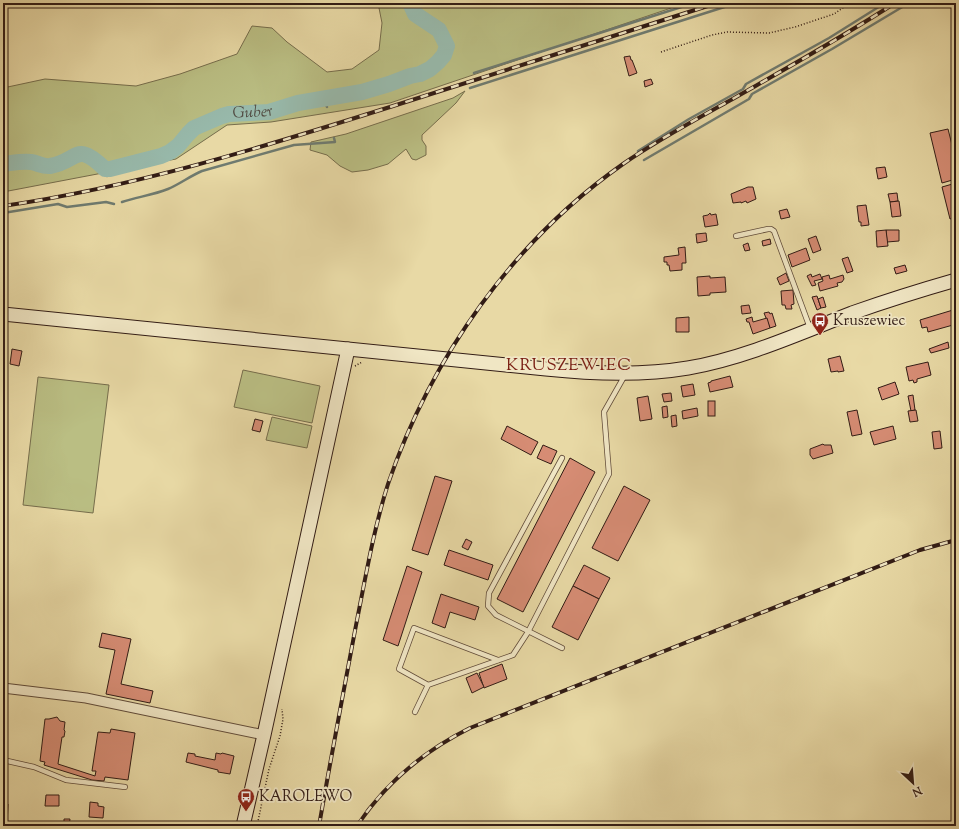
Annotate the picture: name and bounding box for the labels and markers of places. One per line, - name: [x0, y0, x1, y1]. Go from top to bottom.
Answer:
- bus stop icon: Kruszewiec: [810, 311, 830, 336]
- place label: Kruszewiec: [833, 311, 906, 332]
- bus stop icon: KAROLEWO: [236, 787, 256, 812]
- place label: KAROLEWO: [259, 787, 353, 808]

